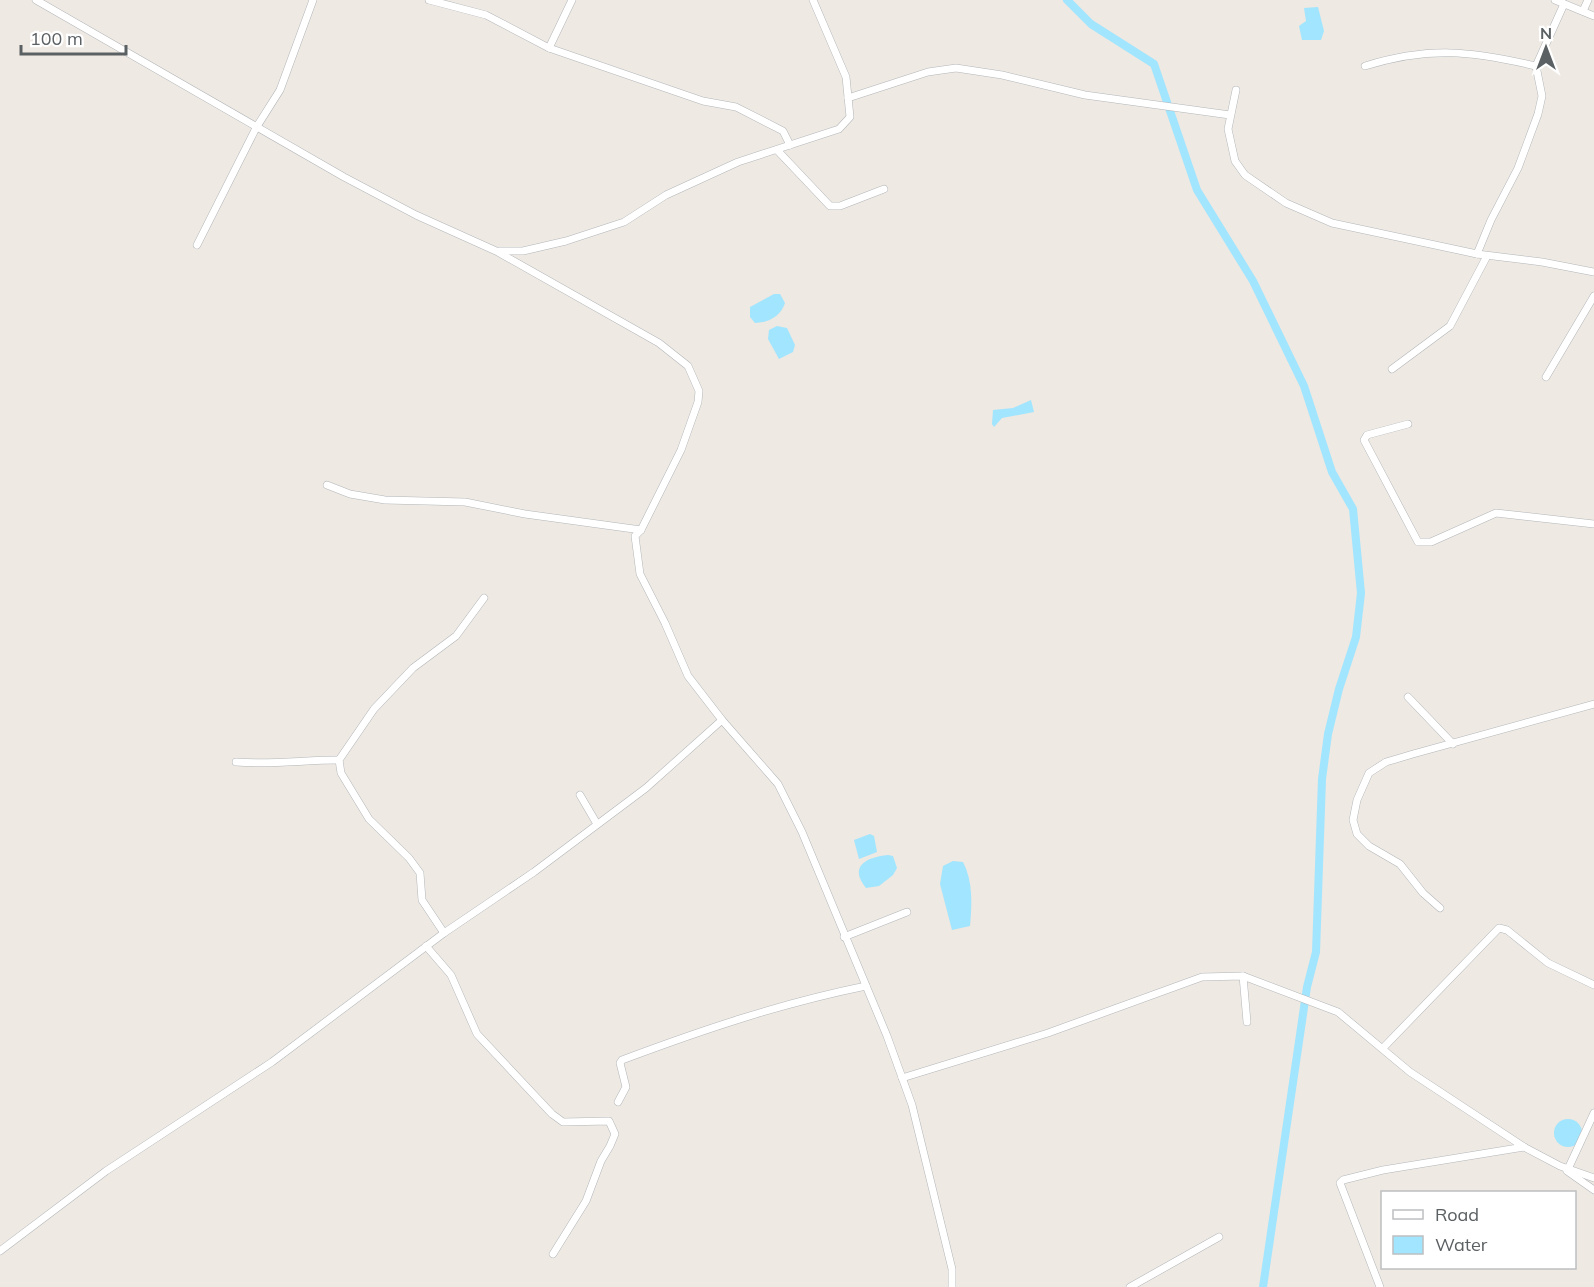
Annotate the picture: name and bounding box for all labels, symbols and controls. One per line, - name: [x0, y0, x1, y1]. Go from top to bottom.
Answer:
- scale bar: [21, 18, 126, 56]
- north arrow: [1516, 18, 1576, 78]
- text: N: [1540, 23, 1552, 43]
- text: 100 m: [30, 27, 83, 50]
- legend: [1381, 1191, 1576, 1269]
- text: Road: [1435, 1203, 1479, 1226]
- text: Water: [1435, 1233, 1488, 1256]

